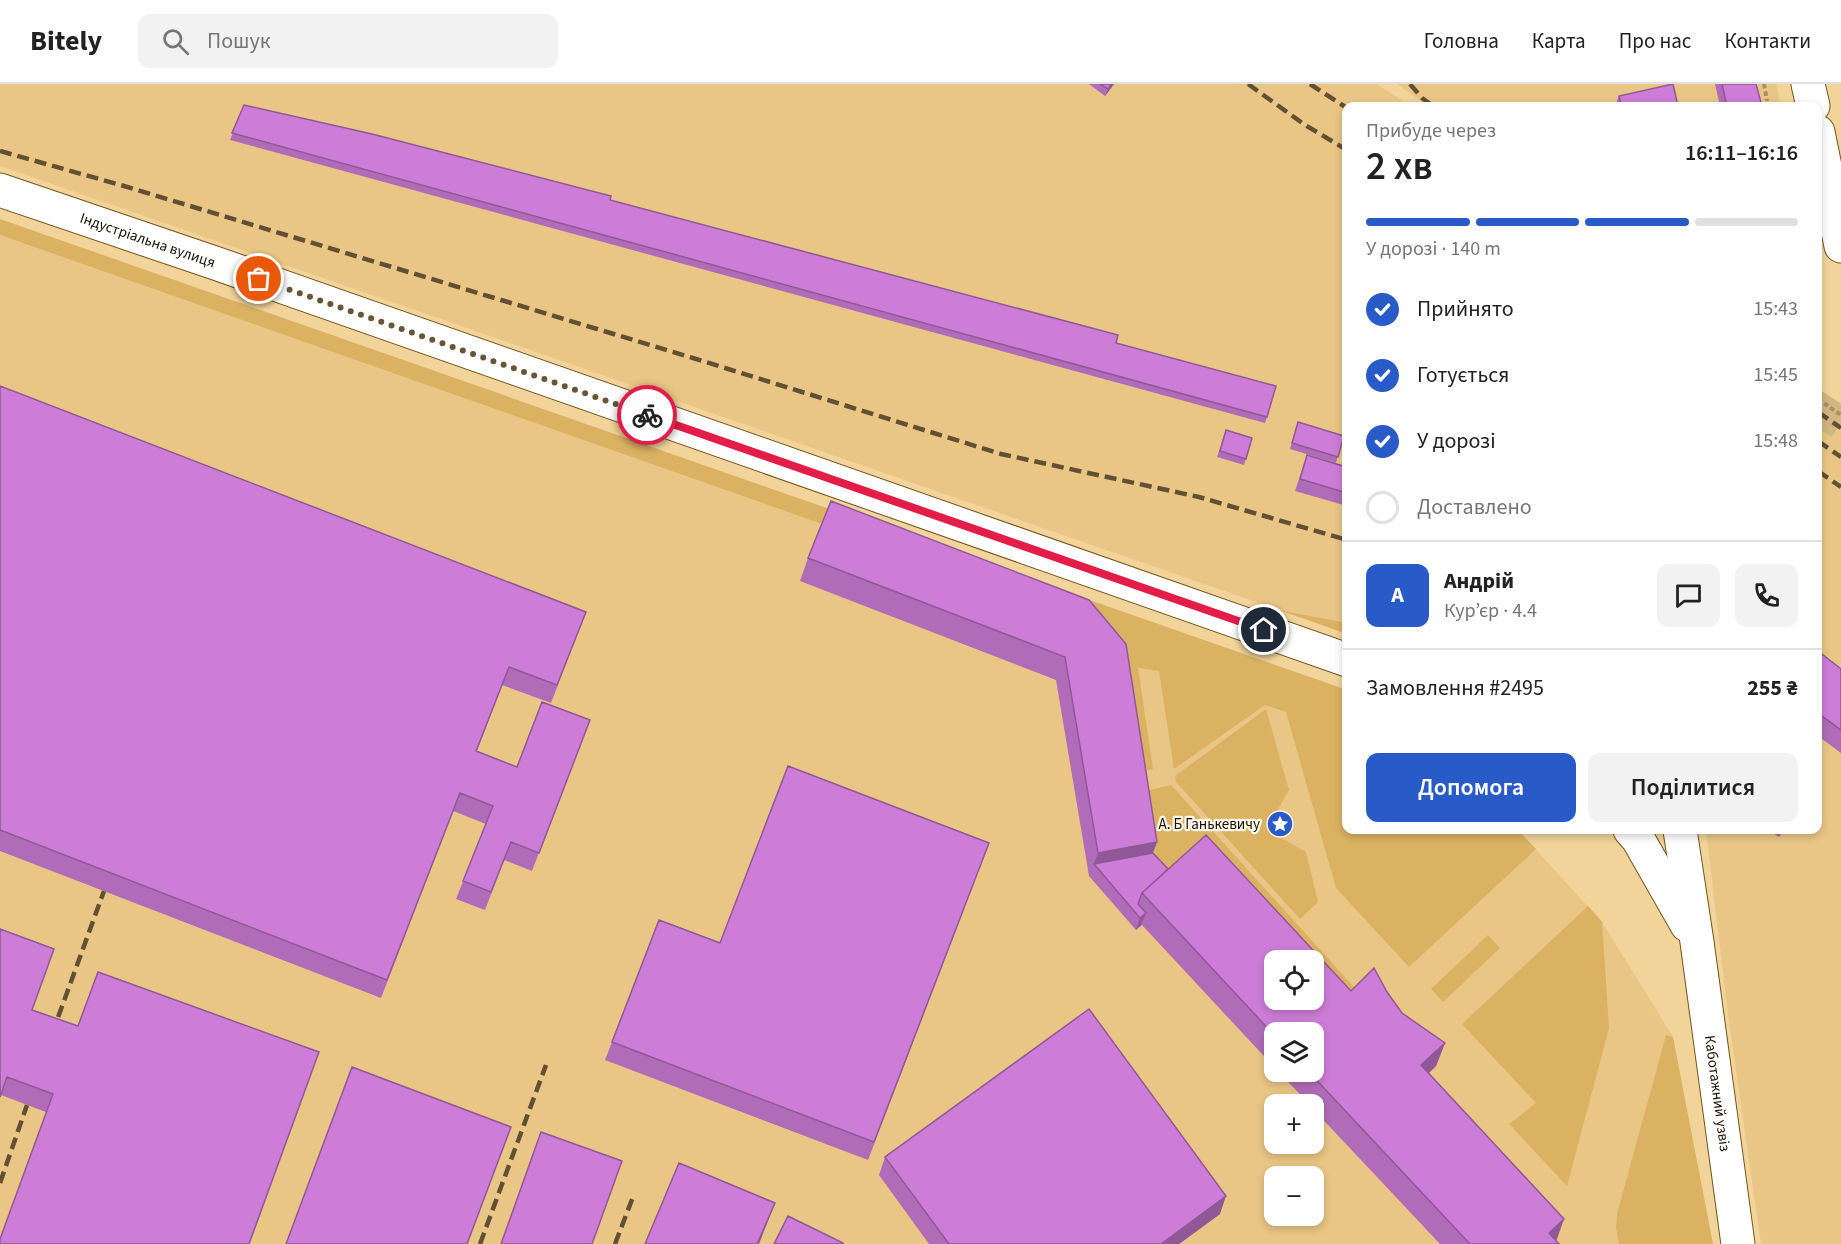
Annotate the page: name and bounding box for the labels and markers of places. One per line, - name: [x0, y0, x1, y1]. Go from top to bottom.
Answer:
- pin: [233, 253, 284, 304]
- pin: [1238, 604, 1289, 655]
- place icon: А. Б Ганькевичу: [1265, 809, 1295, 839]
- place label: А. Б Ганькевичу: [1159, 814, 1260, 835]

